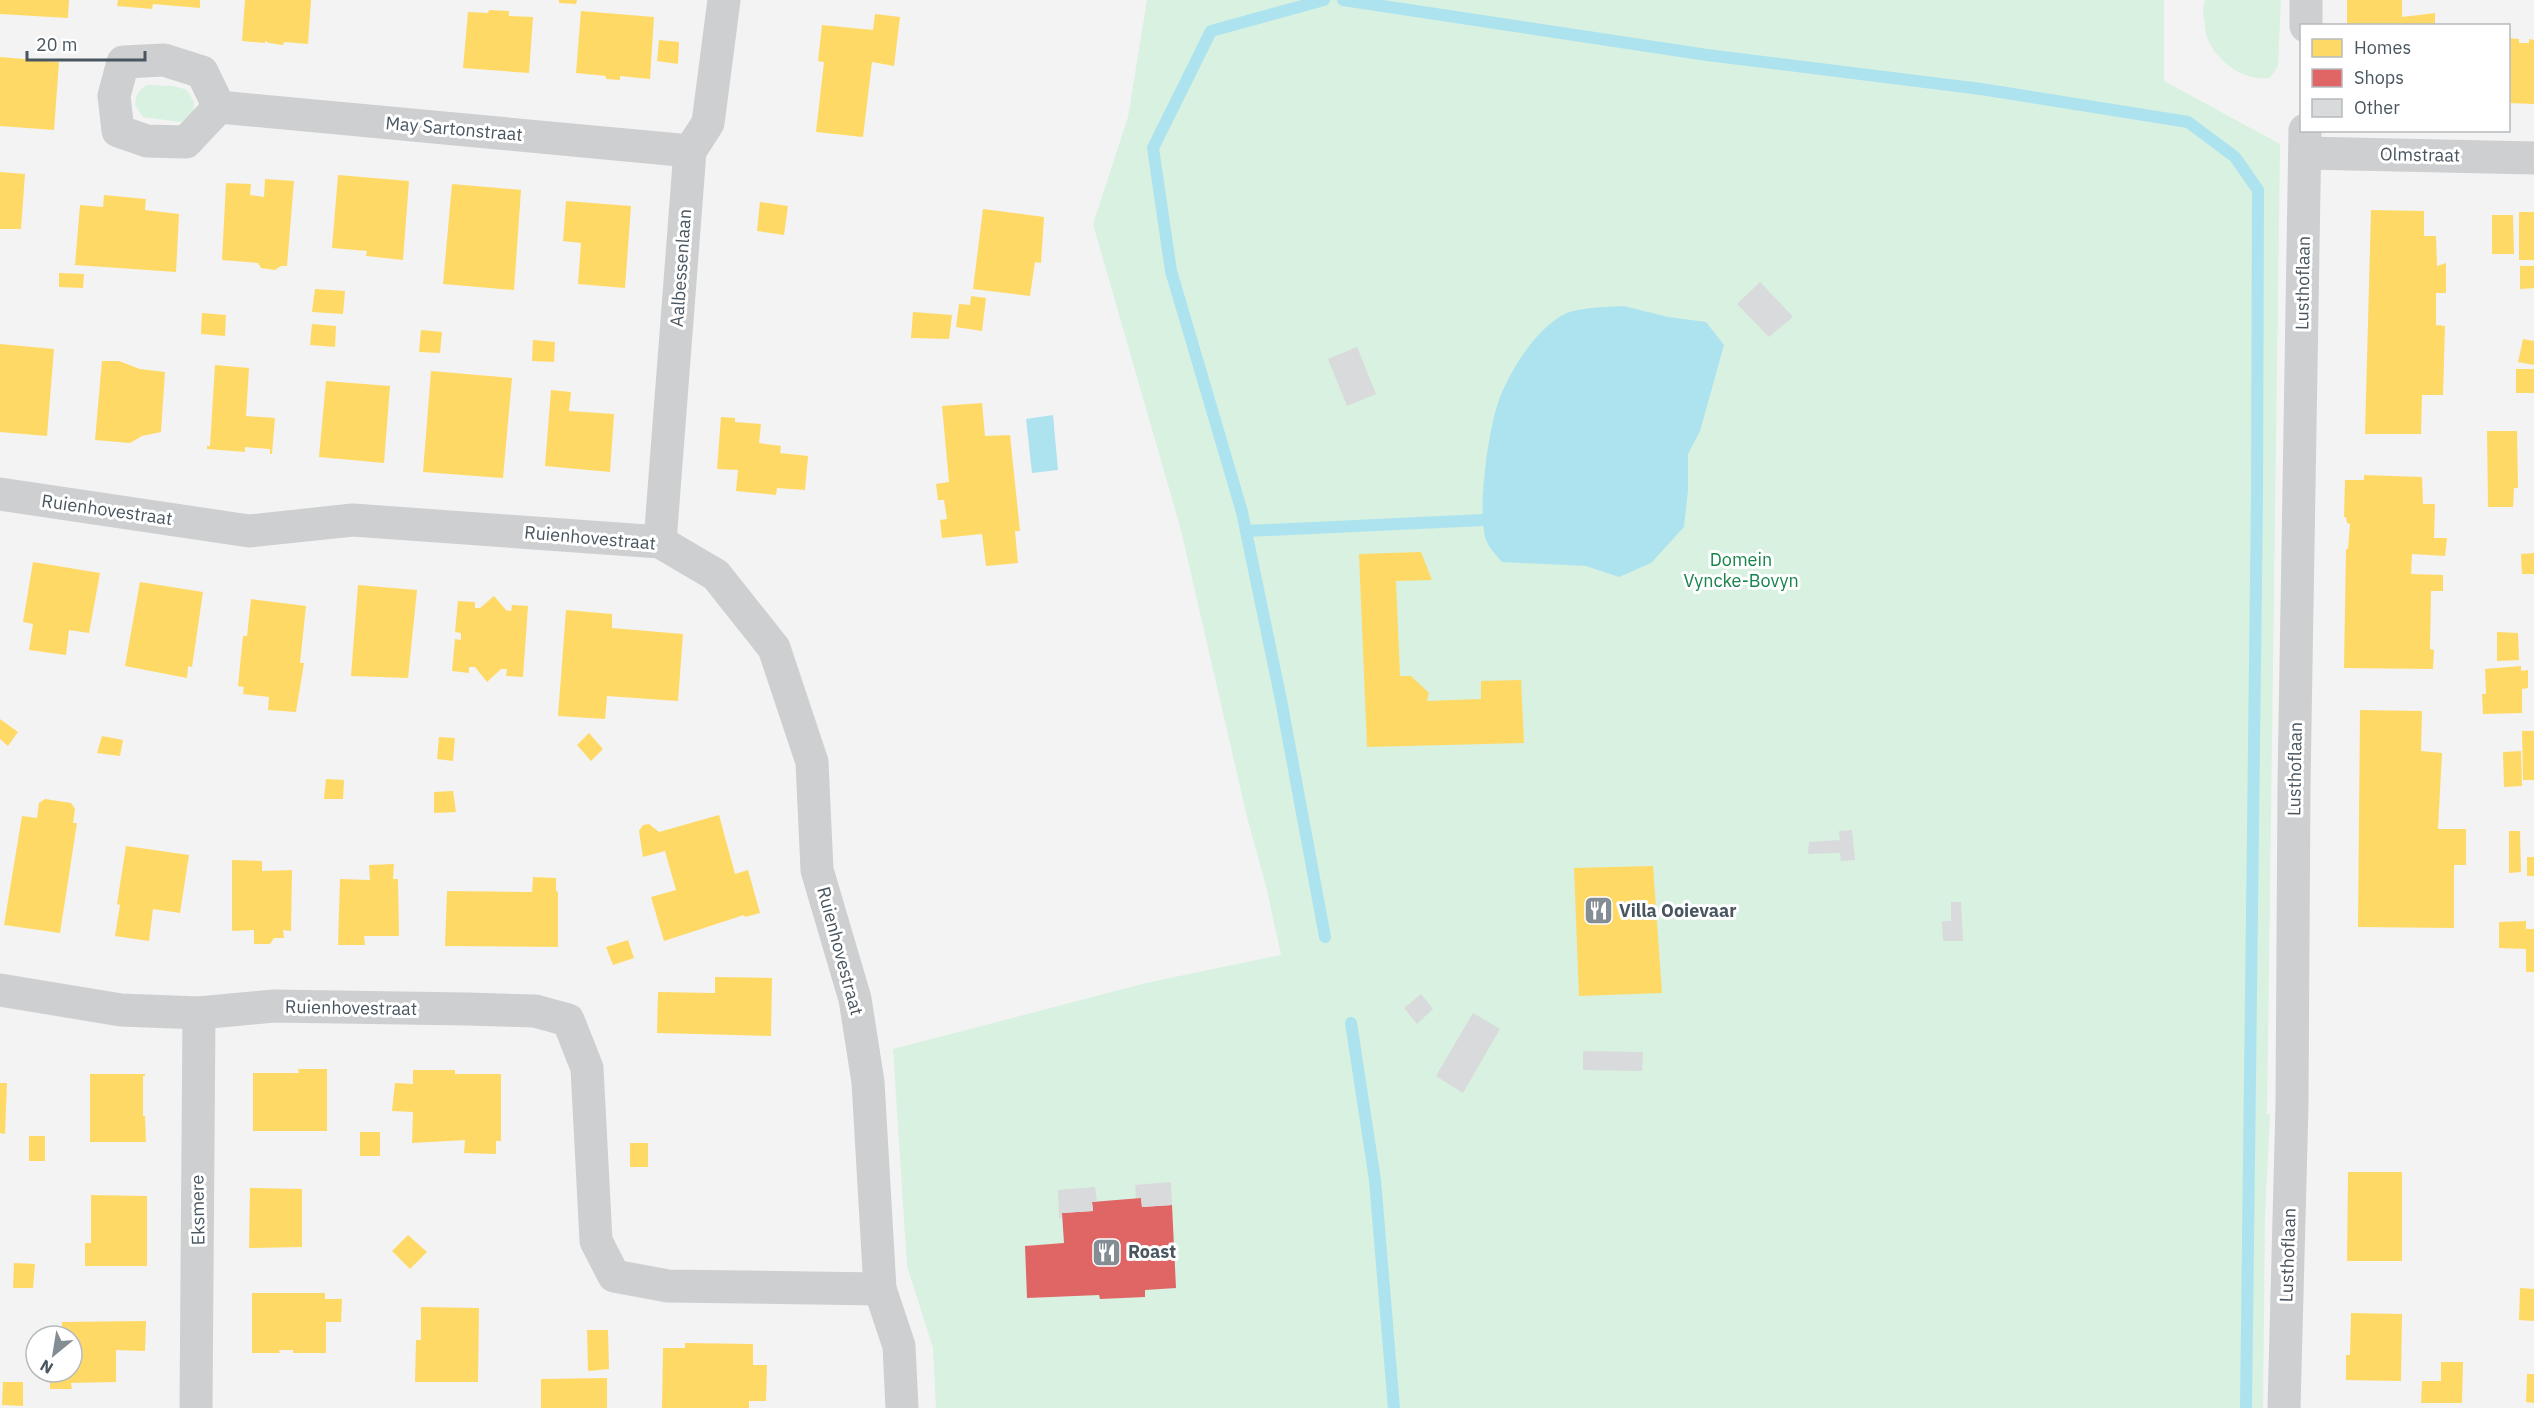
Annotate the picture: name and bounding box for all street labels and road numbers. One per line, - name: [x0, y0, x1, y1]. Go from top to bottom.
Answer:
- street label: May Sartonstraat: [384, 111, 524, 146]
- street label: Olmstraat: [2380, 142, 2460, 167]
- street label: Aalbessenlaan: [665, 208, 696, 328]
- street label: Lusthoflaan: [2290, 236, 2315, 330]
- street label: Ruienhovestraat: [40, 489, 174, 530]
- street label: Ruienhovestraat: [523, 520, 657, 555]
- street label: Lusthoflaan: [2282, 722, 2307, 816]
- street label: Ruienhovestraat: [812, 884, 869, 1018]
- street label: Ruienhovestraat: [285, 995, 417, 1020]
- street label: Eksmere: [185, 1174, 210, 1245]
- street label: Lusthoflaan: [2274, 1207, 2301, 1303]

